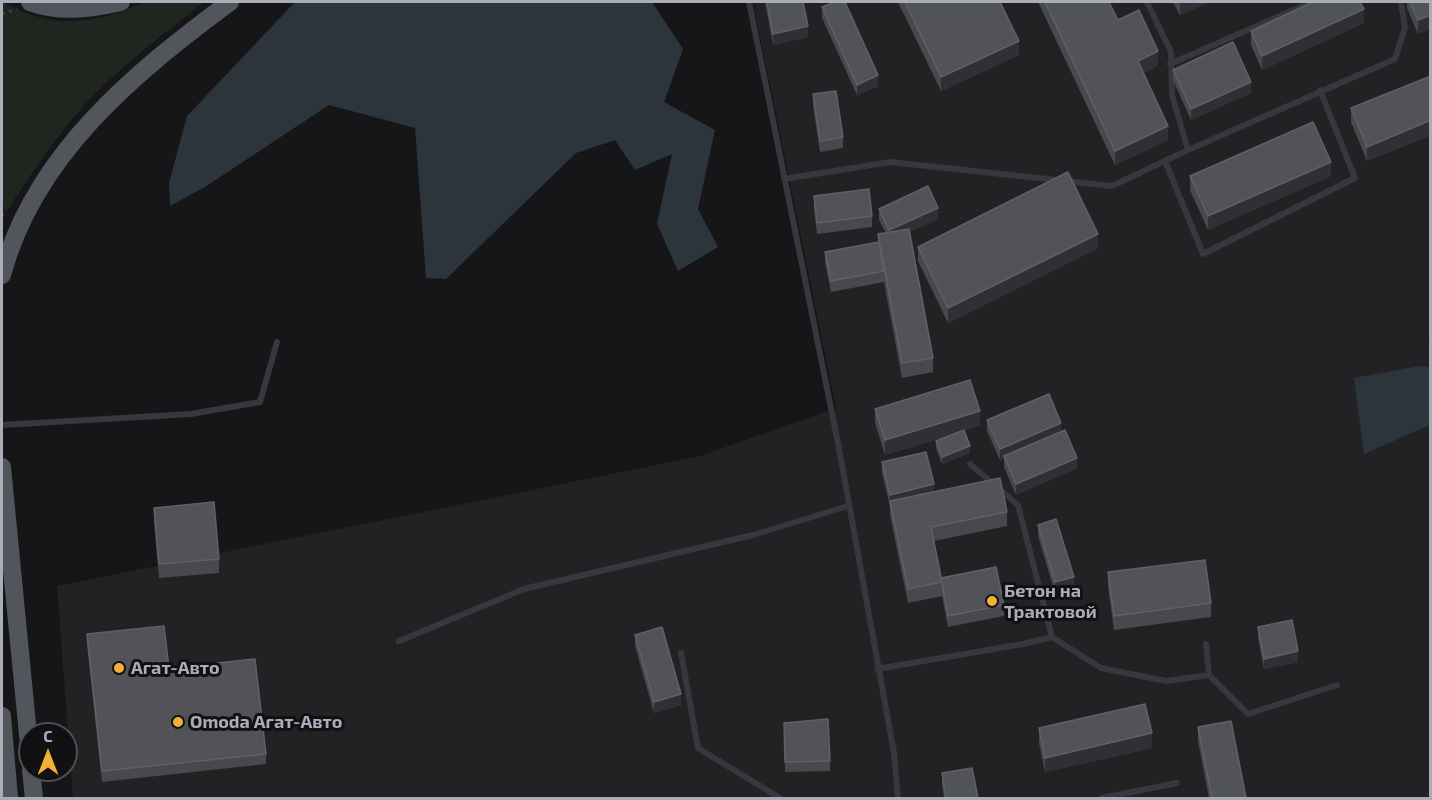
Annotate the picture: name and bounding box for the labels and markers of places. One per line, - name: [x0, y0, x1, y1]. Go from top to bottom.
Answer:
- place label: Бетон на Трактовой: [1004, 580, 1097, 622]
- marker: Бетон на Трактовой: [985, 594, 999, 608]
- place label: Агат-Авто: [131, 657, 220, 679]
- marker: Агат-Авто: [112, 661, 126, 675]
- place label: Omoda Агат-Авто: [190, 711, 342, 733]
- marker: Omoda Агат-Авто: [171, 715, 185, 729]

